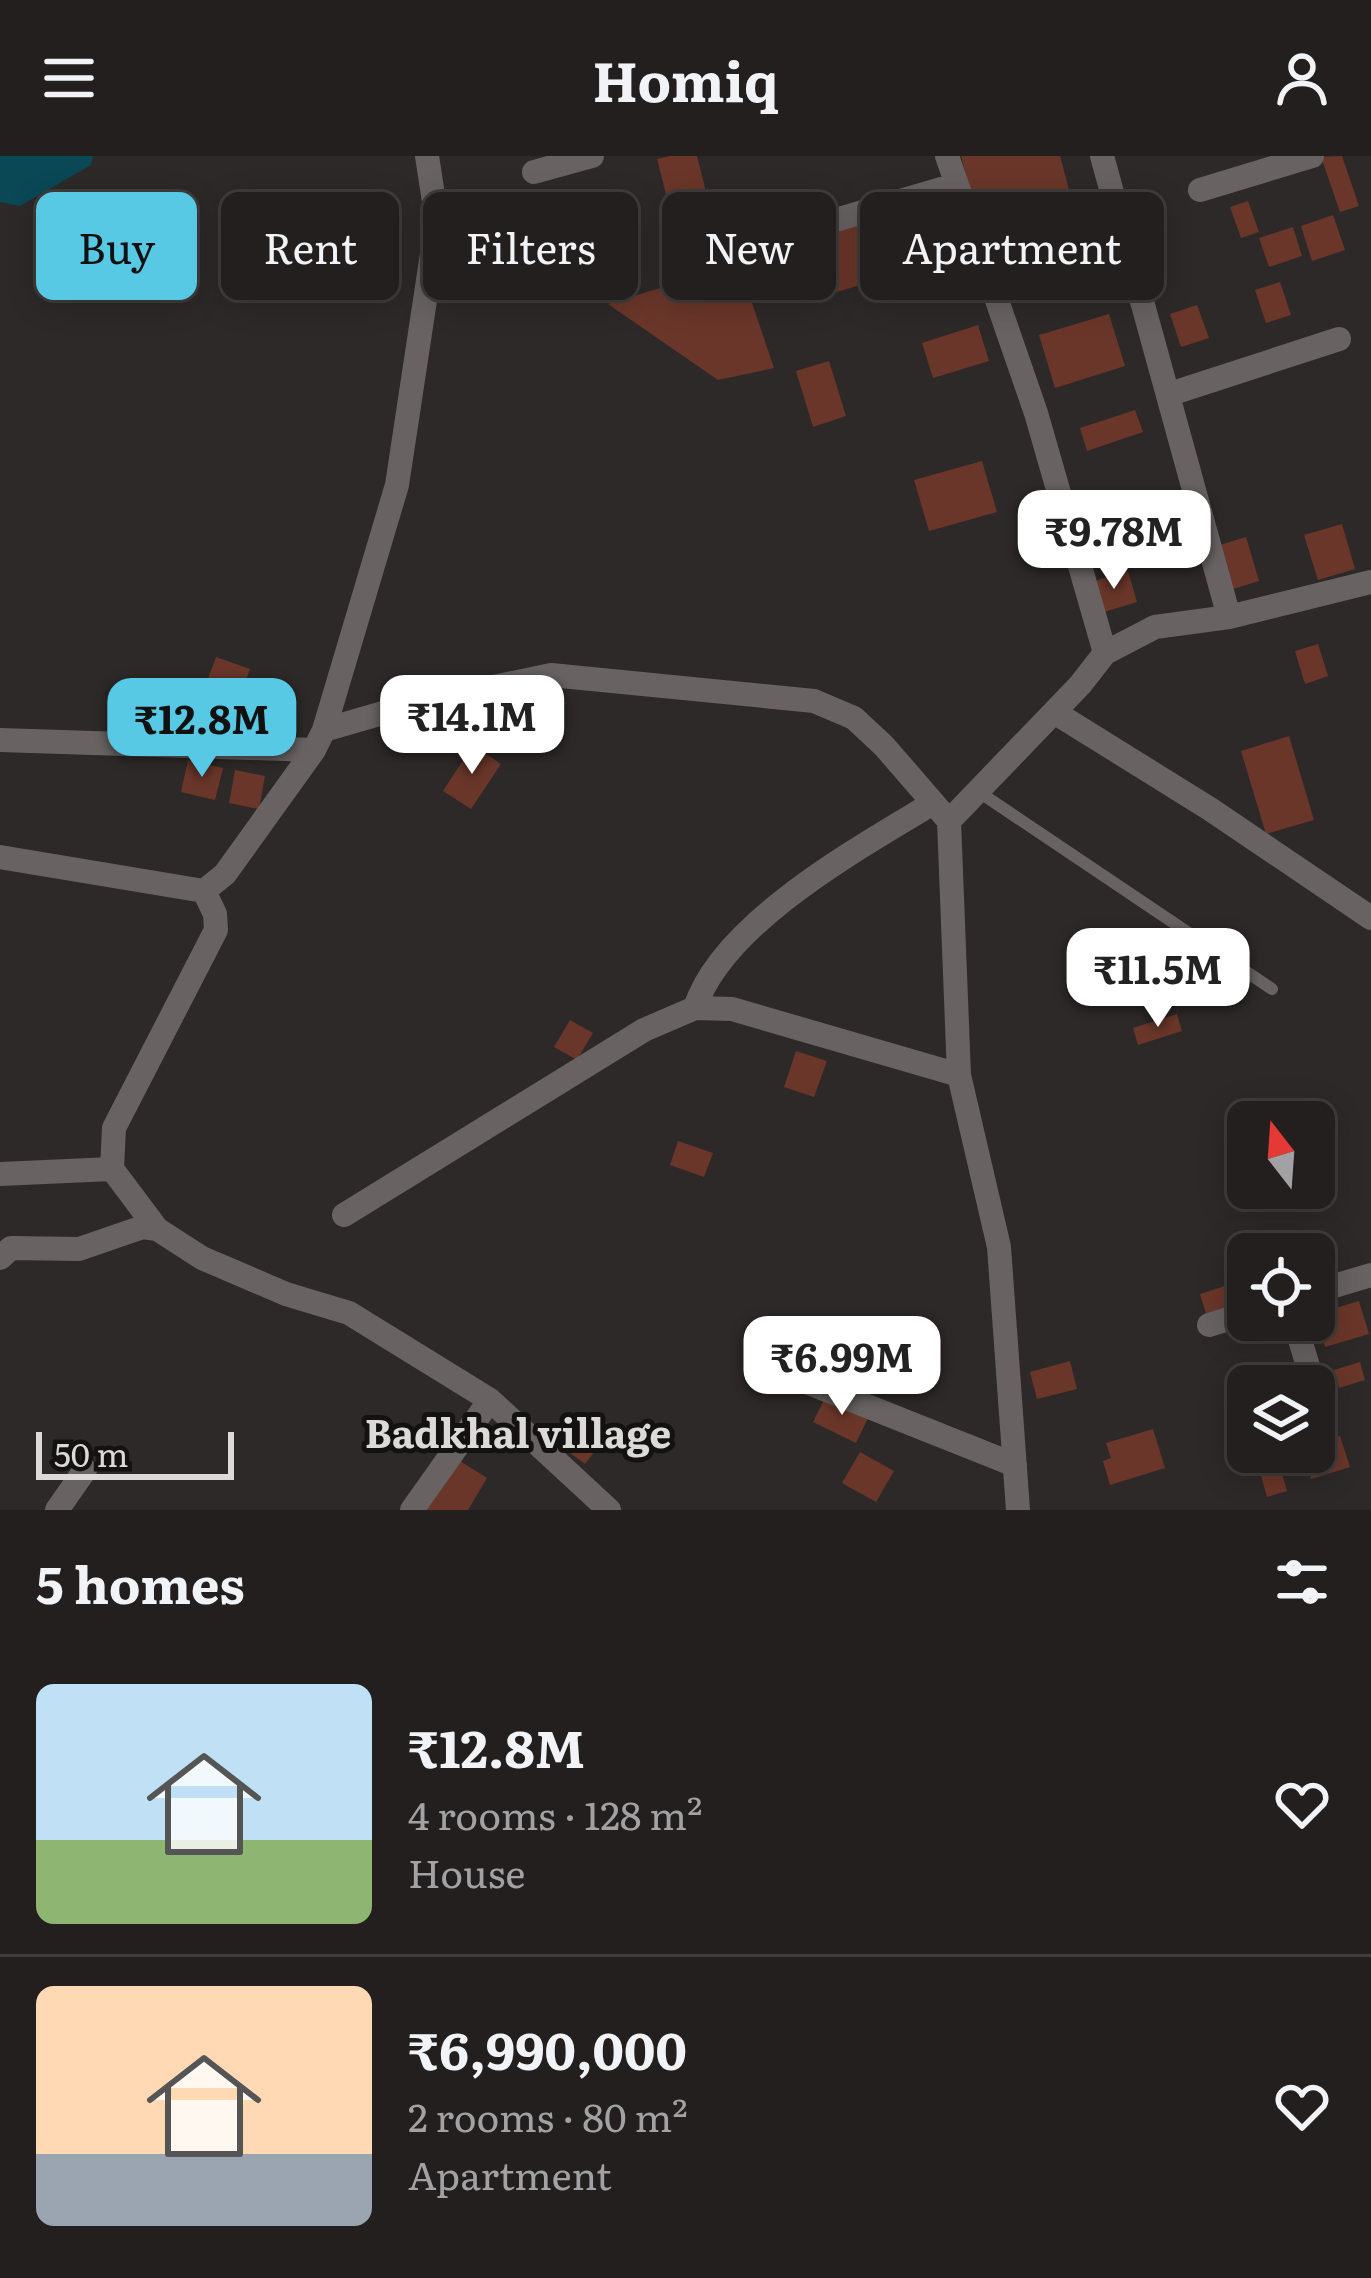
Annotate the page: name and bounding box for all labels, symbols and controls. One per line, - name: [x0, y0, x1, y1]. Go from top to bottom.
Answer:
- text: Homiq: [592, 38, 779, 119]
- icon: menu: [36, 45, 102, 111]
- icon: person: [1269, 45, 1335, 111]
- chip: Buy: [36, 192, 197, 300]
- chip: Rent: [221, 192, 399, 300]
- chip: Filters: [423, 192, 638, 300]
- chip: New: [662, 192, 836, 300]
- chip: Apartment: [860, 192, 1164, 300]
- pin: ₹9.78M: [1016, 490, 1212, 592]
- text: ₹9.78M: [1045, 500, 1183, 558]
- pin: ₹14.1M: [374, 675, 570, 777]
- pin: ₹12.8M: [104, 678, 300, 780]
- text: ₹14.1M: [407, 685, 537, 743]
- text: ₹12.8M: [134, 688, 270, 746]
- pin: ₹11.5M: [1060, 928, 1256, 1030]
- text: ₹11.5M: [1094, 938, 1222, 996]
- north arrow: [1227, 1101, 1335, 1209]
- map controls: [1227, 1101, 1335, 1473]
- button: locate: [1227, 1233, 1335, 1341]
- pin: ₹6.99M: [744, 1316, 940, 1418]
- text: ₹6.99M: [770, 1326, 914, 1384]
- button: layers: [1227, 1365, 1335, 1473]
- district label: Badkhal village: [365, 1402, 671, 1460]
- scale bar: [36, 1426, 234, 1479]
- text: 50 m: [54, 1428, 128, 1477]
- text: 5 homes: [36, 1544, 245, 1620]
- icon: filters: [1269, 1549, 1335, 1615]
- text: ₹12.8M: [408, 1708, 585, 1784]
- icon: home: [132, 1732, 276, 1876]
- icon: heart: [1269, 1771, 1335, 1837]
- text: 4 rooms · 128 m²: [408, 1784, 703, 1842]
- text: House: [408, 1842, 526, 1900]
- text: ₹6,990,000: [408, 2010, 687, 2086]
- icon: home: [132, 2034, 276, 2178]
- icon: heart: [1269, 2073, 1335, 2139]
- text: 2 rooms · 80 m²: [408, 2086, 688, 2144]
- text: Apartment: [408, 2144, 612, 2202]

